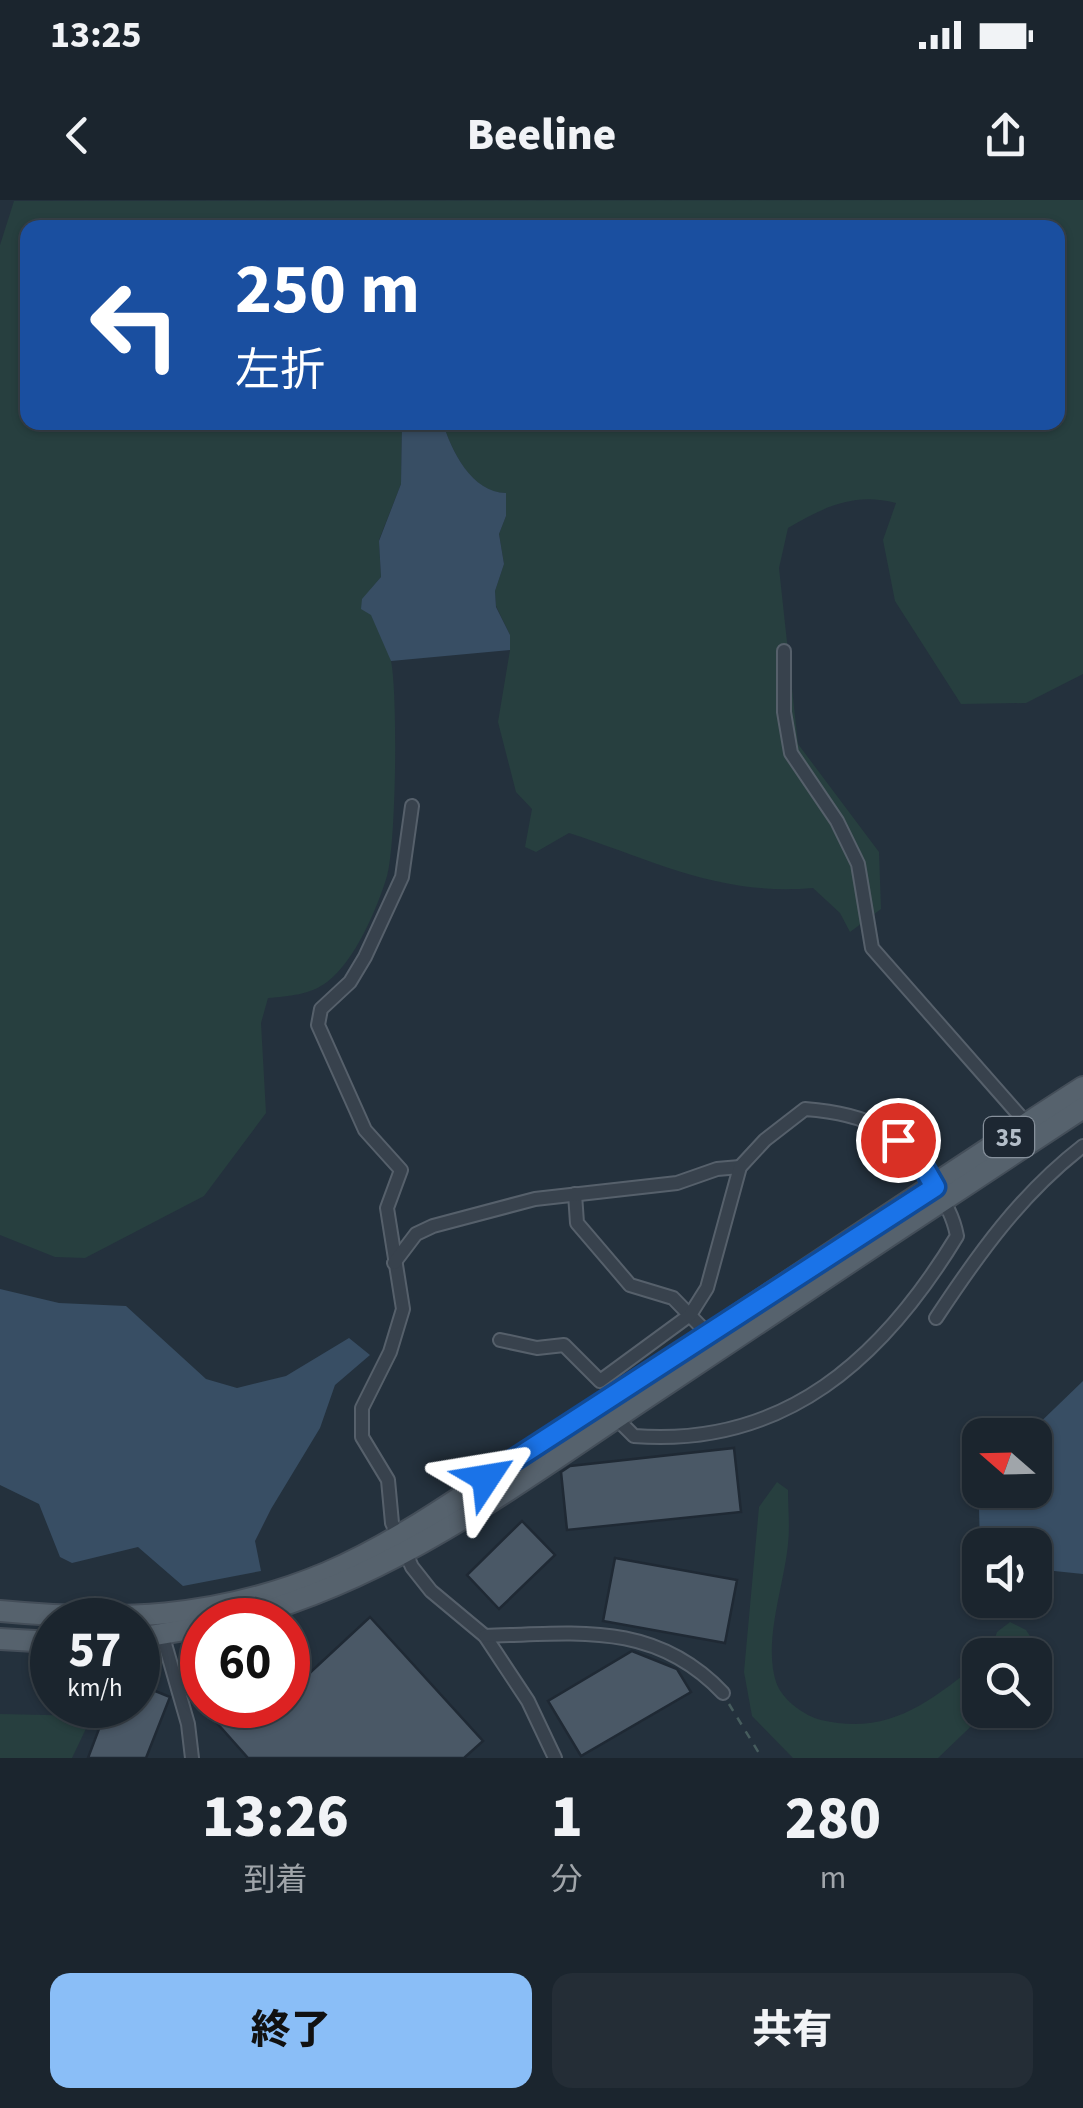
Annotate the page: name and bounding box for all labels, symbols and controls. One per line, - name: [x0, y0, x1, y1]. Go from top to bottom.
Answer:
- text: 13:25: [50, 8, 142, 62]
- text: Beeline: [467, 103, 616, 167]
- icon: back: [50, 108, 105, 163]
- icon: share: [978, 108, 1033, 163]
- text: 250 m: [235, 240, 420, 340]
- icon: left: [70, 260, 200, 390]
- text: 左折: [235, 339, 325, 403]
- pin: [856, 1098, 941, 1183]
- icon: arrive: [871, 1113, 926, 1168]
- road number: 35: [984, 1117, 1034, 1157]
- north arrow: [962, 1418, 1052, 1508]
- map controls: [962, 1418, 1052, 1728]
- position arrow: [434, 1426, 538, 1530]
- button: sound: [962, 1528, 1052, 1618]
- speed limit sign: 60: [180, 1598, 310, 1728]
- text: 57: [69, 1615, 121, 1686]
- button: search: [962, 1638, 1052, 1728]
- text: km/h: [67, 1670, 123, 1706]
- text: 13:26: [202, 1775, 349, 1860]
- text: 1: [551, 1775, 583, 1860]
- text: 280: [785, 1777, 881, 1862]
- text: m: [820, 1855, 846, 1901]
- text: 到着: [243, 1857, 307, 1903]
- text: 分: [551, 1857, 583, 1903]
- button: 終了: [50, 1973, 532, 2088]
- button: 共有: [552, 1973, 1033, 2088]

